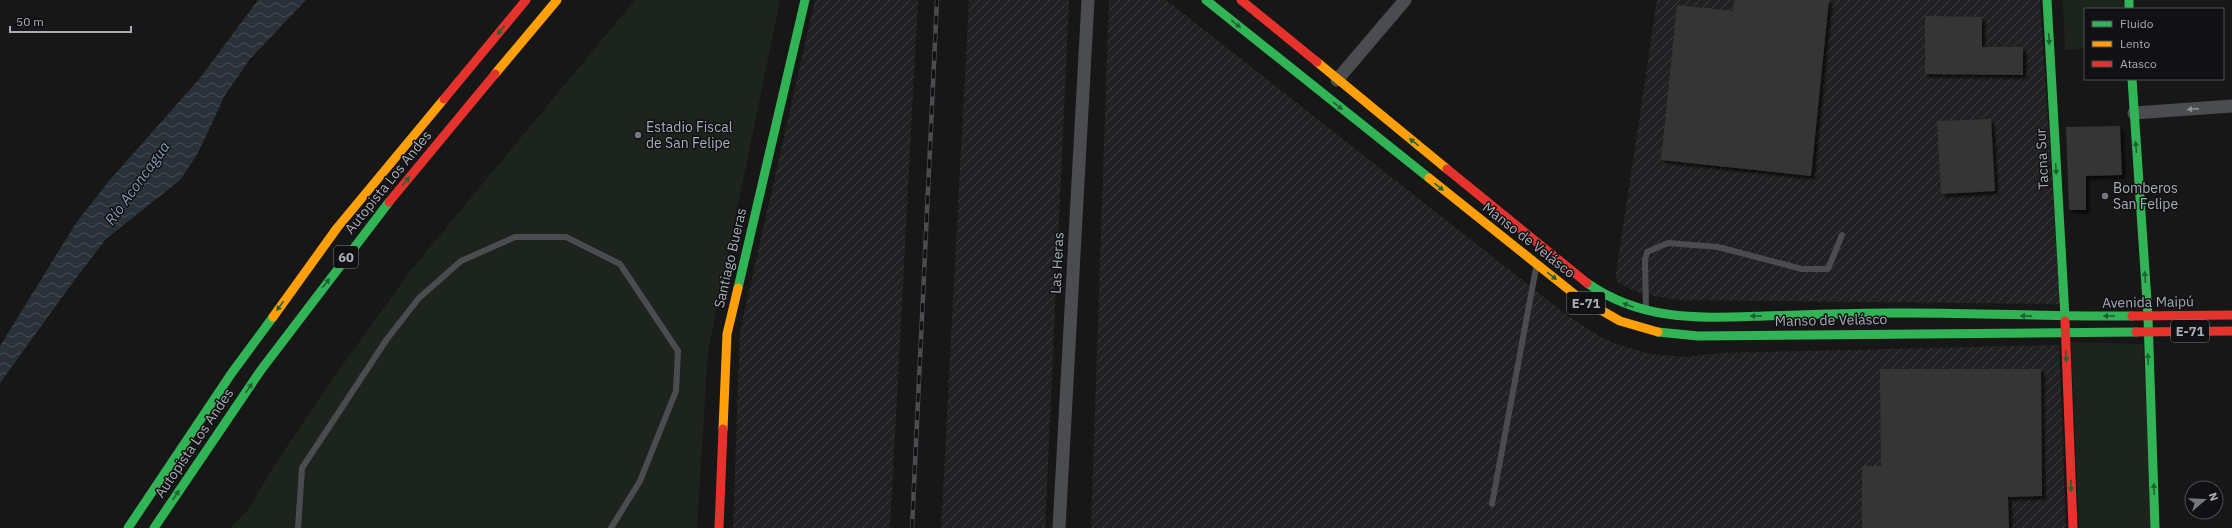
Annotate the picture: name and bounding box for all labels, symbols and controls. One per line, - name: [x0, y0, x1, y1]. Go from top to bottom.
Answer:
- scale bar: [10, 8, 131, 34]
- legend: [2084, 8, 2224, 80]
- text: 50 m: [16, 14, 44, 29]
- text: Fluido: [2120, 16, 2154, 31]
- one-way arrow: [1231, 20, 1241, 29]
- one-way arrow: [497, 25, 506, 35]
- one-way arrow: [2046, 33, 2052, 46]
- text: Lento: [2120, 36, 2150, 51]
- text: Atasco: [2120, 56, 2157, 71]
- one-way arrow: [1332, 101, 1343, 110]
- one-way arrow: [2187, 105, 2199, 112]
- place label: Estadio Fiscal de San Felipe: [646, 118, 733, 152]
- street label: Autopista Los Andes: [341, 126, 435, 237]
- street label: Tacna Sur: [2031, 128, 2053, 190]
- marker: Estadio Fiscal de San Felipe: [633, 130, 643, 140]
- water label: Río Aconcagua: [100, 137, 174, 229]
- one-way arrow: [1408, 138, 1419, 146]
- one-way arrow: [2133, 141, 2140, 153]
- one-way arrow: [2053, 163, 2060, 175]
- one-way arrow: [401, 175, 410, 186]
- place label: Bomberos San Felipe: [2113, 179, 2178, 213]
- one-way arrow: [1434, 182, 1445, 191]
- marker: Bomberos San Felipe: [2100, 191, 2110, 201]
- street label: Manso de Velásco: [1479, 198, 1579, 282]
- street label: Santiago Bueras: [710, 206, 750, 310]
- street label: Las Heras: [1046, 232, 1068, 294]
- road number: 60: [334, 246, 358, 268]
- one-way arrow: [2141, 271, 2148, 283]
- one-way arrow: [1546, 272, 1557, 281]
- one-way arrow: [322, 278, 330, 289]
- road number: E-71: [1567, 292, 1605, 314]
- street label: Avenida Maipú: [2102, 292, 2194, 312]
- one-way arrow: [276, 301, 284, 312]
- one-way arrow: [1622, 302, 1633, 308]
- street label: Manso de Velásco: [1775, 310, 1888, 330]
- one-way arrow: [1750, 313, 1762, 320]
- one-way arrow: [2019, 313, 2032, 319]
- one-way arrow: [2102, 313, 2115, 319]
- road number: E-71: [2171, 320, 2209, 342]
- one-way arrow: [2063, 350, 2069, 363]
- one-way arrow: [2145, 353, 2152, 365]
- one-way arrow: [245, 382, 252, 393]
- street label: Autopista Los Andes: [151, 385, 237, 501]
- one-way arrow: [2068, 480, 2075, 492]
- north arrow: [2184, 480, 2224, 520]
- one-way arrow: [2150, 483, 2157, 495]
- one-way arrow: [172, 490, 180, 501]
- text: N: [2206, 491, 2221, 503]

